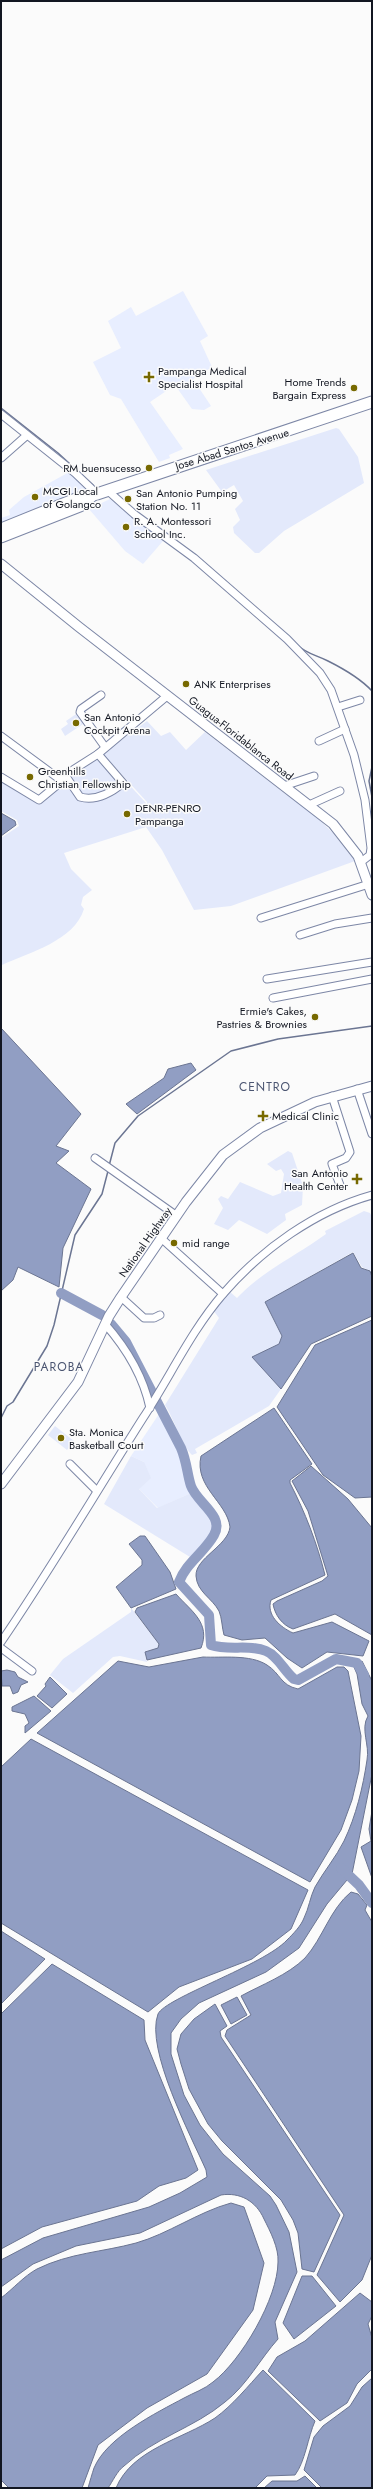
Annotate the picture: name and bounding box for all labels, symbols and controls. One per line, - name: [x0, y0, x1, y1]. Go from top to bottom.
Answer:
- place label: Pampanga Medical Specialist Hospital: [158, 363, 247, 392]
- marker: Pampanga Medical Specialist Hospital: [143, 371, 155, 383]
- place label: Home Trends Bargain Express: [272, 374, 347, 403]
- marker: Home Trends Bargain Express: [349, 383, 359, 393]
- street label: Jose Abad Santos Avenue: [171, 424, 291, 475]
- place label: RM buensucesso: [63, 460, 141, 476]
- marker: RM buensucesso: [144, 463, 154, 473]
- place label: MCGI Local of Golangco: [43, 483, 101, 512]
- place label: San Antonio Pumping Station No. 11: [136, 485, 237, 514]
- marker: MCGI Local of Golangco: [30, 492, 40, 502]
- marker: San Antonio Pumping Station No. 11: [123, 494, 133, 504]
- place label: R. A. Montessori School Inc.: [134, 513, 212, 542]
- marker: R. A. Montessori School Inc.: [121, 522, 131, 532]
- place label: ANK Enterprises: [194, 676, 271, 692]
- marker: ANK Enterprises: [181, 679, 191, 689]
- street label: Guagua-Floridablanca Road: [185, 692, 297, 784]
- place label: San Antonio Cockpit Arena: [84, 709, 150, 738]
- marker: San Antonio Cockpit Arena: [71, 718, 81, 728]
- place label: Greenhills Christian Fellowship: [38, 763, 131, 792]
- marker: Greenhills Christian Fellowship: [25, 772, 35, 782]
- place label: DENR-PENRO Pampanga: [135, 800, 201, 829]
- marker: DENR-PENRO Pampanga: [122, 809, 132, 819]
- place label: Ermie's Cakes, Pastries & Brownies: [216, 1003, 308, 1032]
- marker: Ermie's Cakes, Pastries & Brownies: [310, 1012, 320, 1022]
- district label: CENTRO: [239, 1078, 291, 1096]
- place label: Medical Clinic: [272, 1108, 339, 1124]
- marker: Medical Clinic: [257, 1110, 269, 1122]
- place label: San Antonio Health Center: [284, 1165, 348, 1194]
- marker: San Antonio Health Center: [351, 1173, 363, 1185]
- street label: National Highway: [115, 1203, 175, 1280]
- place label: mid range: [182, 1235, 230, 1251]
- marker: mid range: [169, 1238, 179, 1248]
- district label: PAROBA: [34, 1358, 84, 1376]
- place label: Sta. Monica Basketball Court: [69, 1424, 144, 1453]
- marker: Sta. Monica Basketball Court: [56, 1433, 66, 1443]

